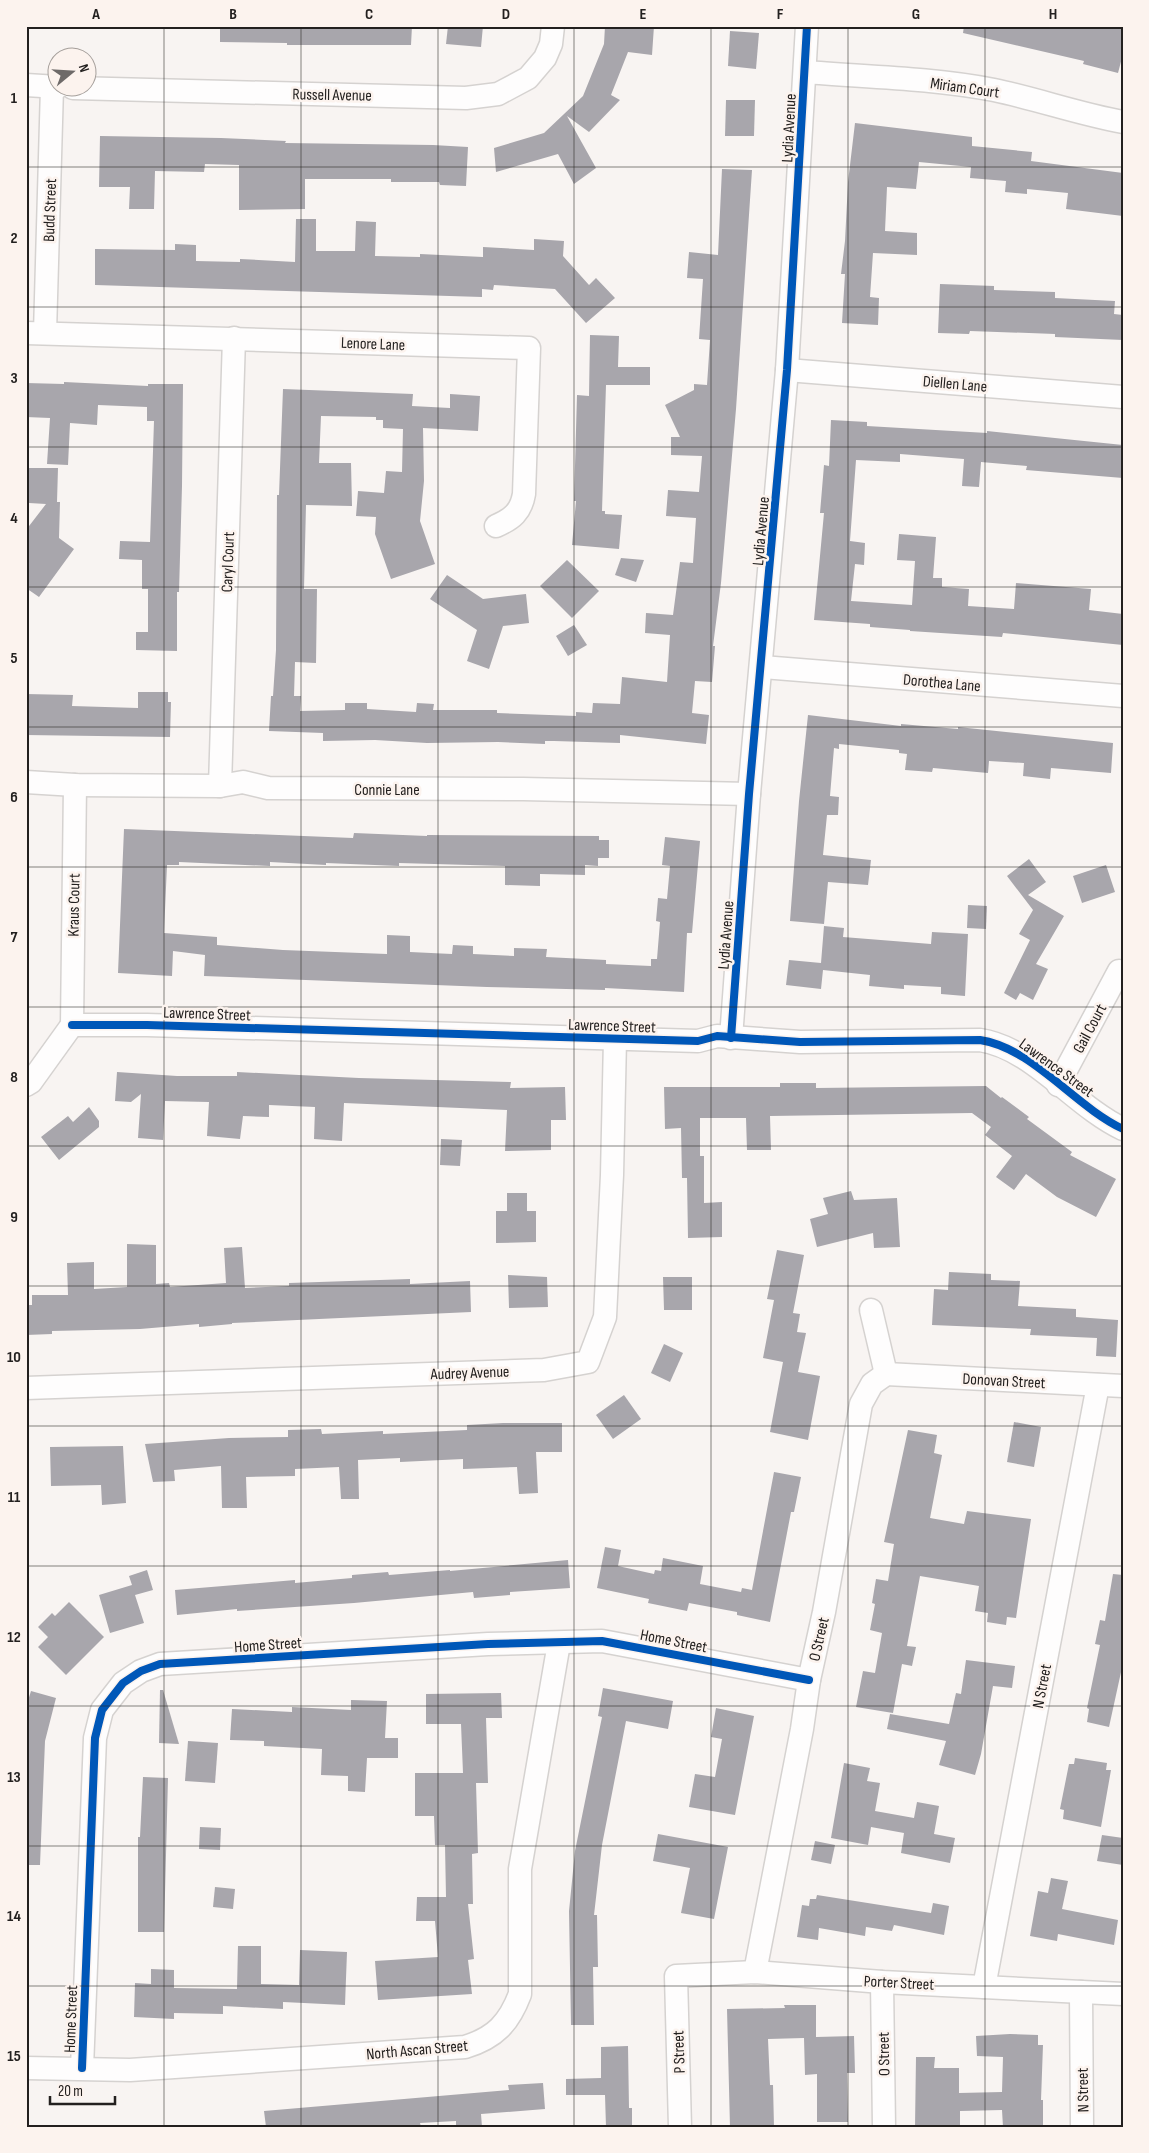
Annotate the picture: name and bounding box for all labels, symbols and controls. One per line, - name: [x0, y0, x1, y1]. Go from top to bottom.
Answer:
- text: A: [91, 5, 100, 24]
- text: B: [229, 5, 237, 24]
- text: C: [365, 5, 373, 24]
- text: D: [502, 5, 510, 24]
- text: E: [640, 5, 647, 24]
- text: F: [777, 5, 784, 24]
- text: G: [912, 5, 920, 24]
- text: H: [1049, 5, 1057, 24]
- north arrow: [48, 48, 98, 98]
- text: N: [75, 62, 93, 74]
- street label: Miriam Court: [929, 74, 1001, 103]
- street label: Russell Avenue: [292, 85, 372, 106]
- text: 1: [11, 89, 18, 108]
- street label: Lydia Avenue: [778, 93, 801, 163]
- street label: Budd Street: [40, 178, 61, 242]
- text: 2: [10, 229, 18, 248]
- street label: Lenore Lane: [340, 334, 405, 355]
- text: 3: [10, 369, 18, 388]
- street label: Diellen Lane: [922, 372, 988, 397]
- street label: Lydia Avenue: [749, 496, 774, 566]
- text: 4: [10, 509, 18, 528]
- street label: Caryl Court: [218, 531, 239, 593]
- text: 5: [10, 649, 18, 668]
- street label: Dorothea Lane: [902, 671, 981, 696]
- street label: Connie Lane: [354, 781, 420, 800]
- text: 6: [10, 788, 18, 807]
- street label: Kraus Court: [64, 873, 85, 937]
- street label: Lydia Avenue: [715, 900, 738, 970]
- text: 7: [11, 928, 18, 947]
- street label: Gail Court: [1069, 1001, 1111, 1057]
- street label: Lawrence Street: [163, 1003, 251, 1026]
- street label: Lawrence Street: [568, 1015, 656, 1038]
- street label: Lawrence Street: [1015, 1035, 1097, 1102]
- text: 8: [10, 1068, 18, 1087]
- text: 9: [10, 1208, 18, 1227]
- text: 10: [7, 1348, 21, 1367]
- street label: Audrey Avenue: [429, 1363, 510, 1384]
- street label: Donovan Street: [962, 1370, 1046, 1393]
- text: 11: [8, 1488, 21, 1507]
- street label: O Street: [805, 1616, 834, 1663]
- street label: Home Street: [639, 1626, 709, 1657]
- text: 12: [7, 1628, 21, 1647]
- street label: Home Street: [234, 1634, 303, 1657]
- street label: N Street: [1029, 1663, 1056, 1710]
- text: 13: [7, 1768, 21, 1787]
- text: 14: [7, 1907, 21, 1926]
- street label: Porter Street: [863, 1972, 935, 1995]
- street label: Home Street: [61, 1985, 82, 2053]
- street label: P Street: [669, 2030, 690, 2074]
- street label: O Street: [875, 2032, 894, 2076]
- street label: North Ascan Street: [365, 2037, 469, 2064]
- text: 15: [7, 2047, 21, 2066]
- street label: N Street: [1074, 2067, 1093, 2112]
- scale bar: [50, 2073, 115, 2105]
- text: 20 m: [58, 2082, 83, 2101]

